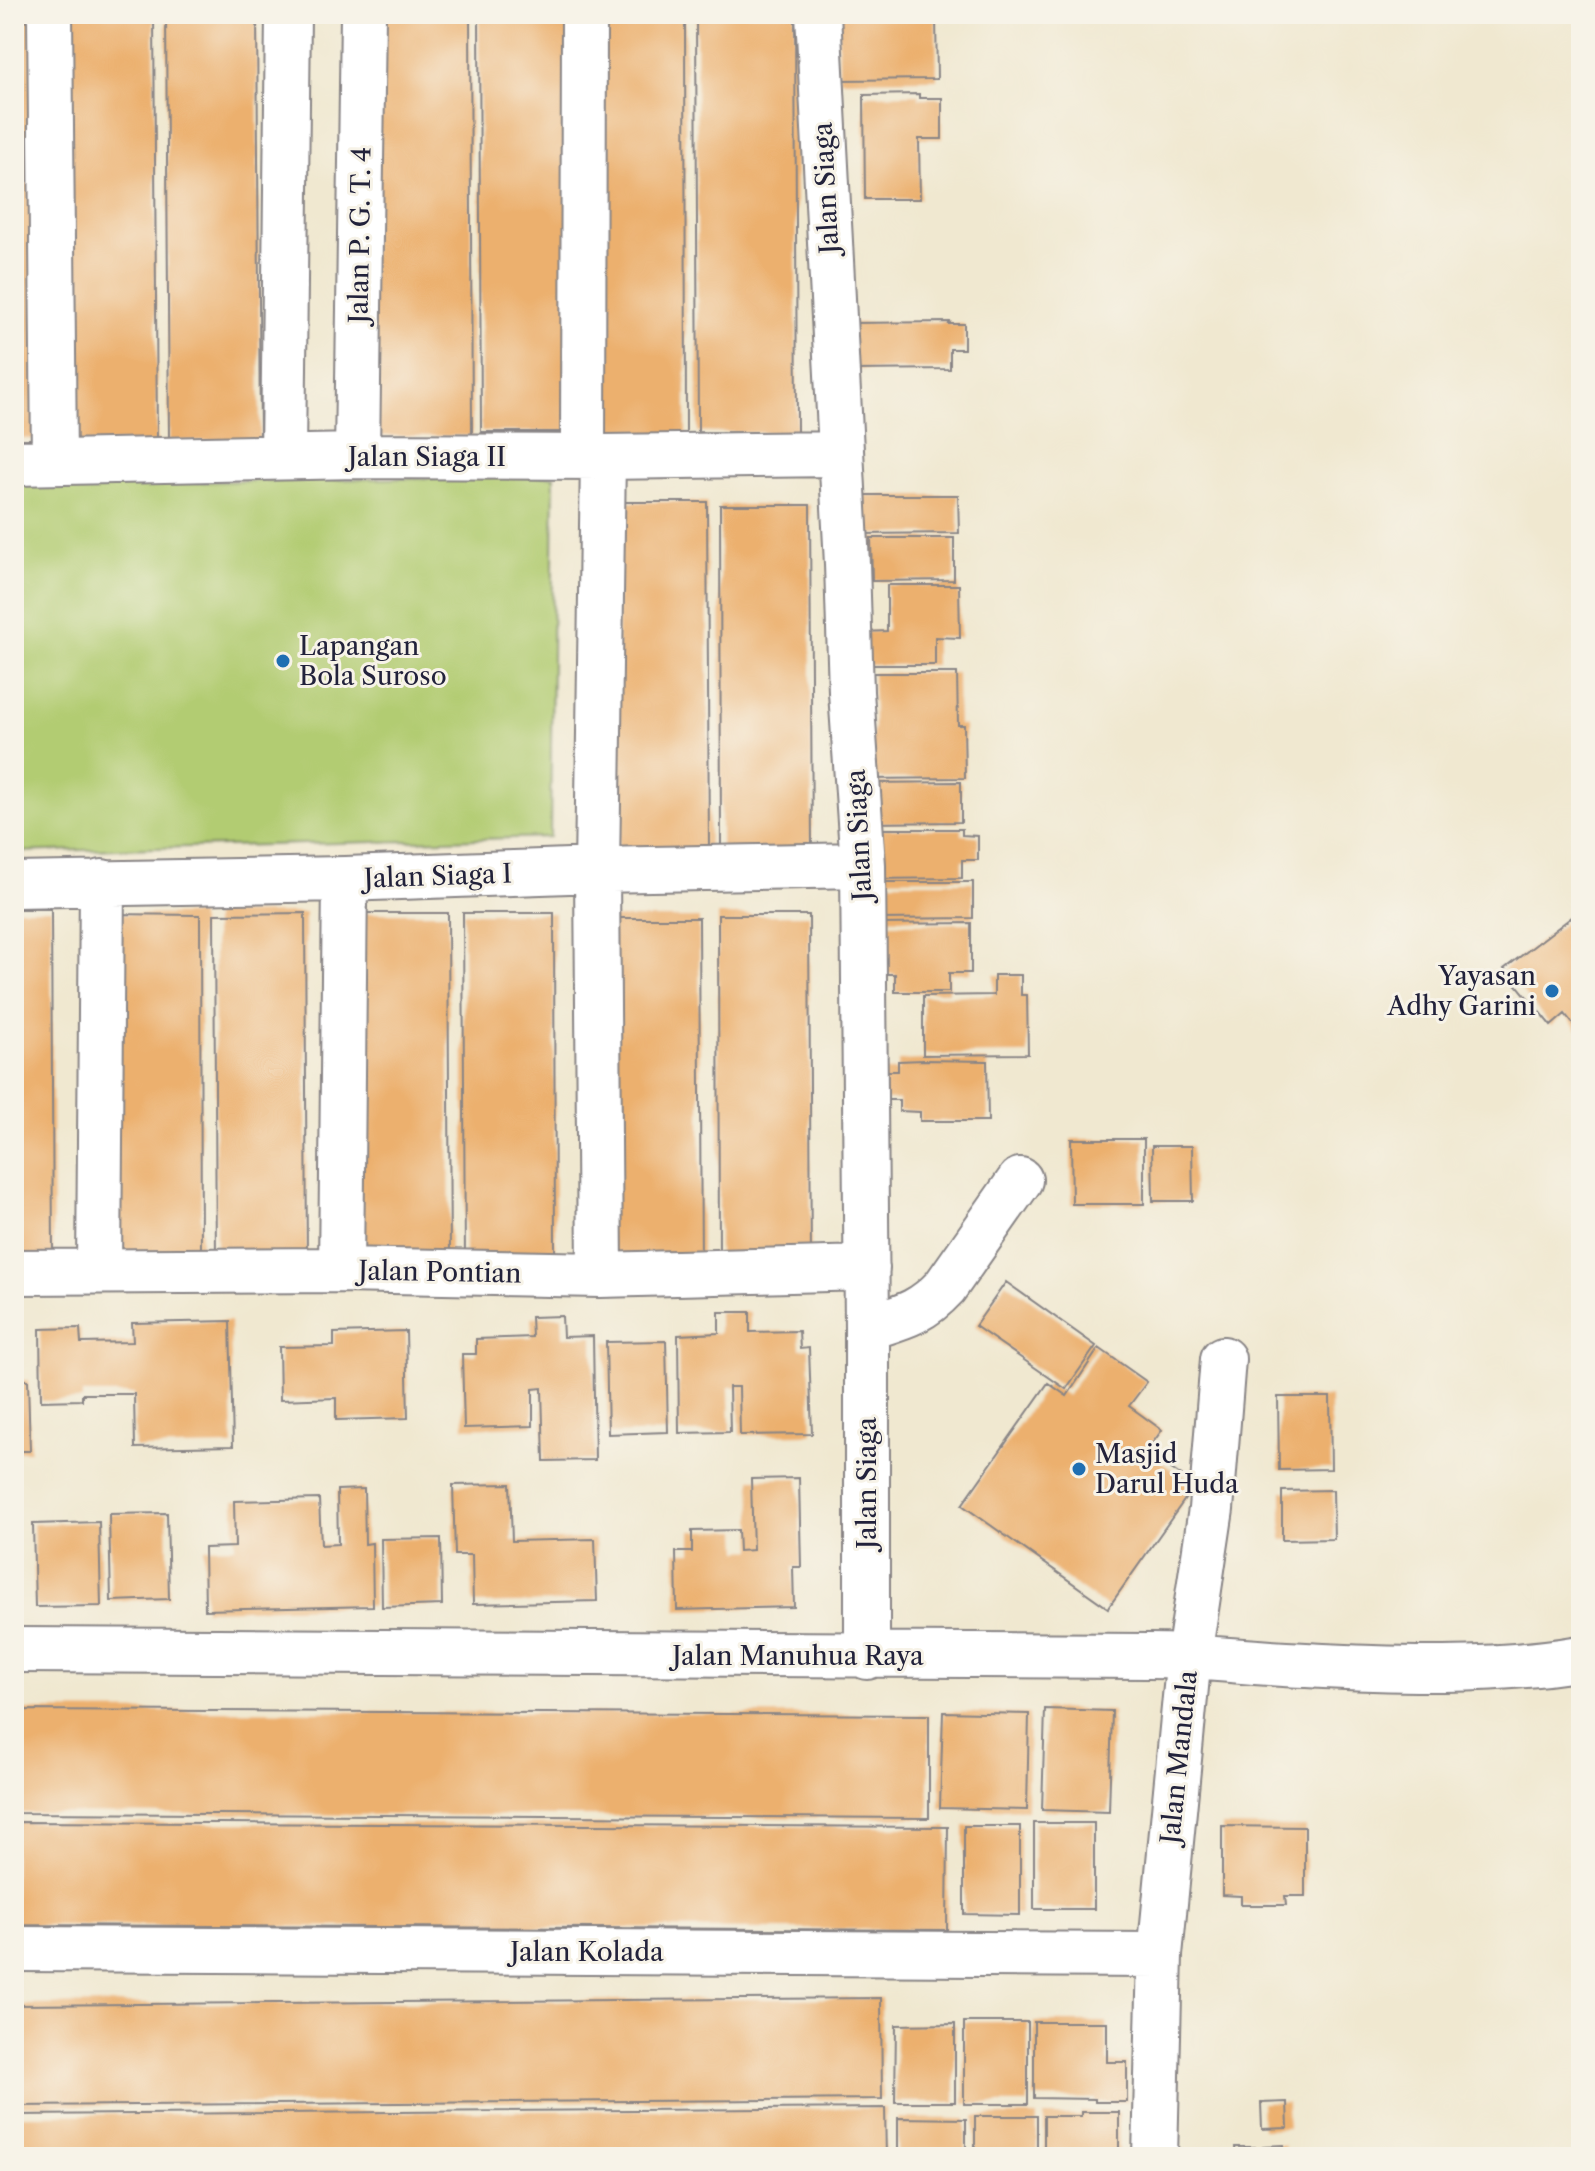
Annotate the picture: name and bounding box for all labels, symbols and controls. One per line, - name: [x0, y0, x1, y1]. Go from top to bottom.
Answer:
- street label: Jalan Siaga: [807, 121, 846, 259]
- street label: Jalan P. G. T. 4: [342, 146, 378, 328]
- street label: Jalan Siaga II: [344, 441, 506, 473]
- place label: Lapangan Bola Suroso: [299, 630, 447, 692]
- marker: Lapangan Bola Suroso: [274, 652, 292, 670]
- street label: Jalan Siaga: [840, 768, 879, 906]
- street label: Jalan Siaga I: [359, 857, 513, 895]
- place label: Yayasan Adhy Garini: [1386, 960, 1536, 1022]
- marker: Yayasan Adhy Garini: [1543, 982, 1561, 1000]
- street label: Jalan Pontian: [354, 1255, 522, 1289]
- street label: Jalan Siaga: [851, 1417, 883, 1553]
- place label: Masjid Darul Huda: [1095, 1438, 1239, 1500]
- marker: Masjid Darul Huda: [1070, 1460, 1088, 1478]
- street label: Jalan Manuhua Raya: [668, 1640, 924, 1672]
- street label: Jalan Mandala: [1154, 1668, 1204, 1849]
- street label: Jalan Kolada: [506, 1936, 664, 1968]

